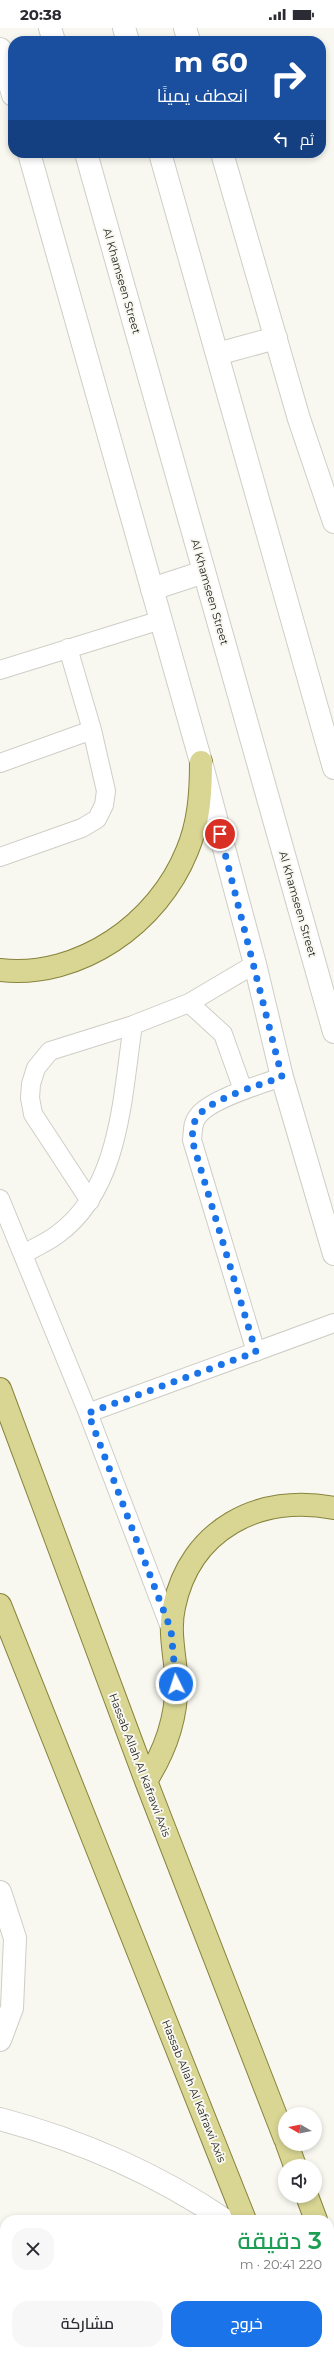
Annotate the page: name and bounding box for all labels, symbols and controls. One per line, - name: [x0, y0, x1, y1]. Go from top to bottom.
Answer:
- text: 20:38: [20, 5, 62, 24]
- text: 60 m: [174, 45, 248, 79]
- icon: right: [262, 52, 314, 104]
- text: انعطف يمينًا: [157, 85, 248, 107]
- icon: left: [270, 128, 292, 150]
- text: ثم: [300, 130, 314, 149]
- street label: Al Khamseen Street: [100, 226, 144, 336]
- street label: Al Khamseen Street: [188, 537, 232, 647]
- pin: [203, 817, 237, 851]
- icon: arrive: [209, 823, 231, 845]
- street label: Al Khamseen Street: [276, 849, 320, 959]
- position arrow: [155, 1663, 197, 1705]
- street label: Hassab Allah Al Kafrawi Axis: [106, 1691, 174, 1839]
- street label: Hassab Allah Al Kafrawi Axis: [159, 2018, 229, 2165]
- north arrow: [278, 2107, 322, 2151]
- map controls: [278, 2107, 322, 2203]
- button: sound: [278, 2159, 322, 2203]
- text: 3 دقيقة: [237, 2226, 322, 2255]
- button: close: [12, 2228, 54, 2270]
- text: 220 m · 20:41: [240, 2256, 322, 2272]
- button: مشاركة: [12, 2301, 163, 2347]
- button: خروج: [171, 2301, 322, 2347]

